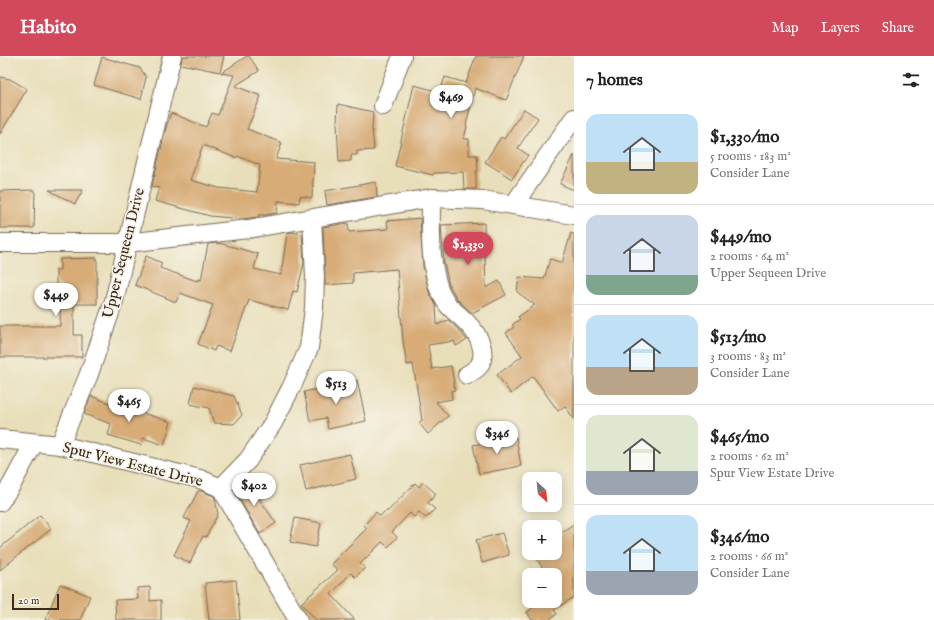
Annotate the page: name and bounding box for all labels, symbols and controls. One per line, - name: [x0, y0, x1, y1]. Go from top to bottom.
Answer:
- text: Habito: [20, 16, 76, 40]
- text: Map: [772, 19, 799, 37]
- text: Layers: [821, 19, 860, 37]
- text: Share: [882, 19, 914, 37]
- icon: filters: [900, 69, 922, 91]
- text: 7 homes: [586, 70, 643, 91]
- pin: $469: [427, 85, 475, 119]
- text: $469: [439, 89, 463, 106]
- text: $1,330/mo: [710, 127, 779, 148]
- icon: home: [618, 130, 666, 178]
- text: 5 rooms · 183 m²: [710, 148, 791, 165]
- text: Consider Lane: [710, 165, 789, 182]
- street label: Upper Sequeen Drive: [98, 186, 149, 320]
- text: $449/mo: [710, 227, 771, 248]
- icon: home: [618, 231, 666, 279]
- pin: $1,330: [435, 232, 501, 266]
- text: $1,330: [452, 236, 484, 253]
- text: 2 rooms · 64 m²: [710, 248, 789, 265]
- text: Upper Sequeen Drive: [710, 265, 826, 282]
- pin: $449: [32, 283, 80, 317]
- text: $449: [43, 287, 69, 304]
- text: $513/mo: [710, 327, 766, 348]
- icon: home: [618, 331, 666, 379]
- text: 3 rooms · 83 m²: [710, 348, 786, 365]
- text: Consider Lane: [710, 365, 789, 382]
- pin: $513: [312, 371, 360, 405]
- text: $513: [325, 375, 347, 392]
- pin: $465: [105, 389, 153, 423]
- text: $465: [117, 393, 141, 410]
- pin: $346: [473, 421, 521, 455]
- text: $346: [485, 425, 509, 442]
- text: $465/mo: [710, 427, 769, 448]
- icon: home: [618, 431, 666, 479]
- street label: Spur View Estate Drive: [61, 438, 205, 491]
- text: 2 rooms · 62 m²: [710, 448, 789, 465]
- text: Spur View Estate Drive: [710, 465, 834, 482]
- north arrow: [522, 472, 562, 512]
- map controls: [522, 472, 562, 608]
- pin: $402: [230, 473, 278, 507]
- text: $402: [241, 477, 267, 494]
- button: +: [522, 520, 562, 560]
- text: $346/mo: [710, 527, 769, 548]
- icon: home: [618, 531, 666, 579]
- text: 2 rooms · 66 m²: [710, 548, 788, 565]
- text: Consider Lane: [710, 565, 789, 582]
- button: −: [522, 568, 562, 608]
- scale bar: [12, 592, 59, 611]
- text: 20 m: [18, 594, 39, 608]

